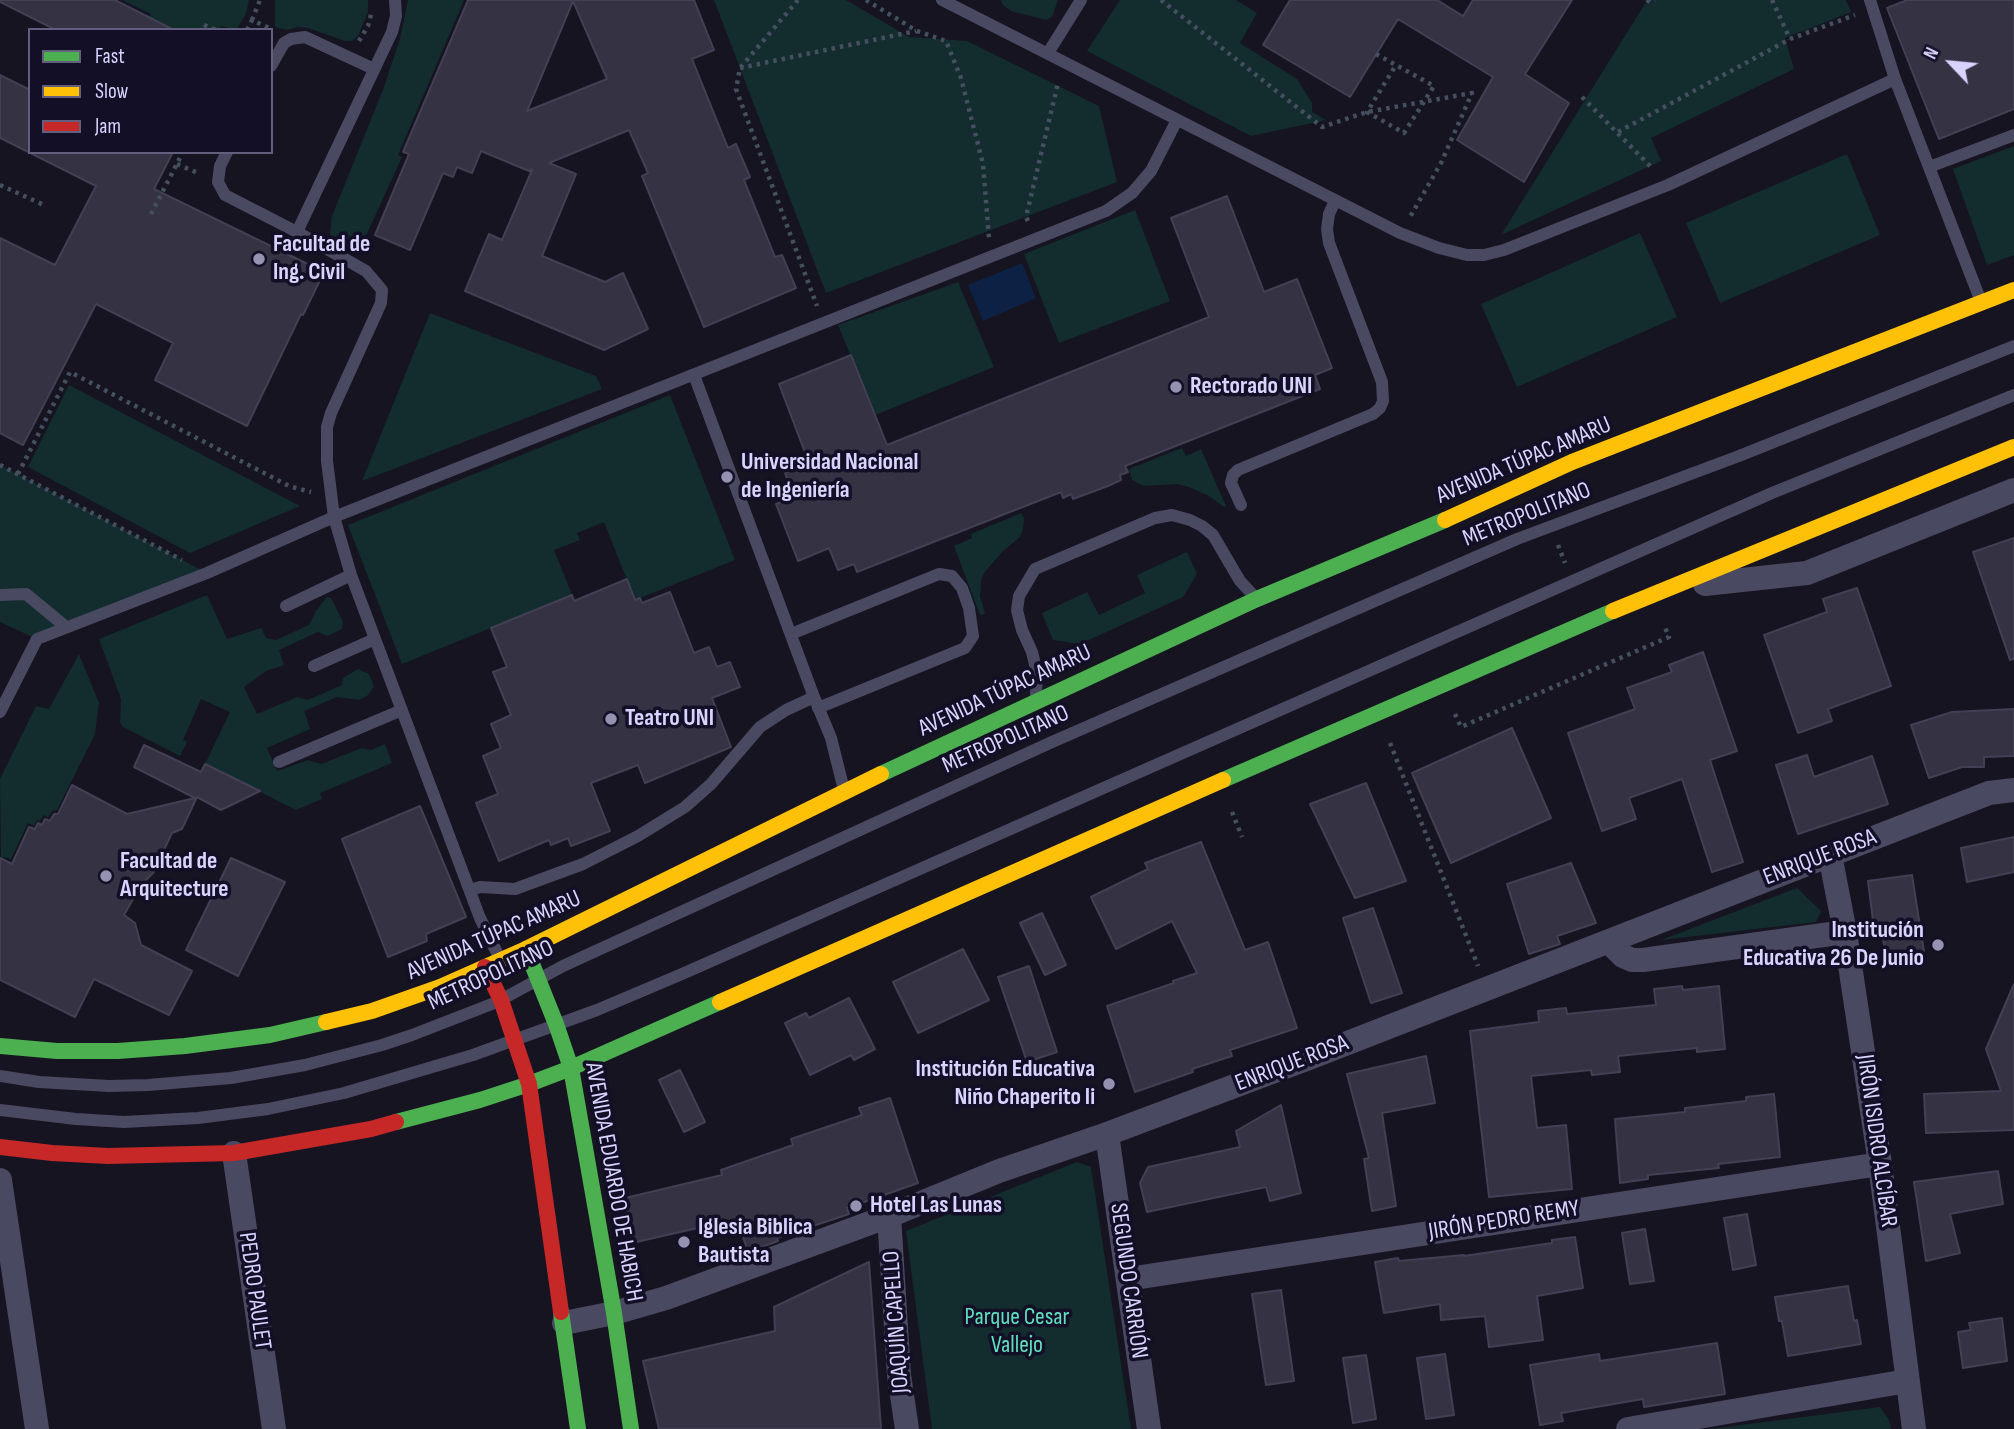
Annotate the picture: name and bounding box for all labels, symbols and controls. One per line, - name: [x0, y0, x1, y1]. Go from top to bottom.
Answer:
- legend: [28, 28, 273, 154]
- north arrow: [1916, 28, 1986, 98]
- text: Fast: [95, 44, 125, 69]
- text: N: [1919, 44, 1944, 63]
- text: Slow: [95, 79, 128, 104]
- text: Jam: [95, 114, 121, 139]
- place label: Facultad de Ing. Civil: [273, 231, 370, 287]
- marker: Facultad de Ing. Civil: [251, 251, 267, 267]
- place label: Rectorado UNI: [1190, 373, 1312, 401]
- marker: Rectorado UNI: [1168, 379, 1184, 395]
- street label: AVENIDA TÚPAC AMARU: [1432, 411, 1616, 511]
- place label: Universidad Nacional de Ingeniería: [741, 449, 918, 505]
- marker: Universidad Nacional de Ingeniería: [719, 469, 735, 485]
- street label: METROPOLITANO: [1459, 476, 1595, 554]
- street label: AVENIDA TÚPAC AMARU: [914, 638, 1096, 744]
- street label: METROPOLITANO: [938, 699, 1074, 781]
- place label: Teatro UNI: [625, 705, 714, 733]
- marker: Teatro UNI: [603, 711, 619, 727]
- street label: ENRIQUE ROSA: [1759, 823, 1881, 893]
- place label: Facultad de Arquitecture: [120, 848, 229, 904]
- marker: Facultad de Arquitecture: [98, 868, 114, 884]
- street label: AVENIDA TÚPAC AMARU: [403, 885, 585, 987]
- place label: Institución Educativa 26 De Junio: [1743, 917, 1924, 973]
- street label: METROPOLITANO: [424, 934, 558, 1018]
- marker: Institución Educativa 26 De Junio: [1930, 937, 1946, 953]
- street label: ENRIQUE ROSA: [1231, 1029, 1353, 1099]
- street label: JIRÓN ISIDRO ALCÍBAR: [1850, 1053, 1902, 1229]
- place label: Institución Educativa Niño Chaperito Ii: [915, 1056, 1095, 1112]
- street label: AVENIDA EDUARDO DE HABICH: [578, 1060, 648, 1304]
- marker: Institución Educativa Niño Chaperito Ii: [1101, 1076, 1117, 1092]
- place label: Hotel Las Lunas: [870, 1192, 1002, 1220]
- street label: JIRÓN PEDRO REMY: [1427, 1195, 1581, 1247]
- marker: Hotel Las Lunas: [848, 1198, 864, 1214]
- street label: SEGUNDO CARRIÓN: [1103, 1202, 1153, 1360]
- place label: Iglesia Biblica Bautista: [698, 1214, 813, 1270]
- street label: PEDRO PAULET: [231, 1230, 277, 1352]
- marker: Iglesia Biblica Bautista: [676, 1234, 692, 1250]
- street label: JOAQUÍN CAPELLO: [878, 1250, 916, 1394]
- park label: Parque Cesar Vallejo: [965, 1304, 1069, 1360]

